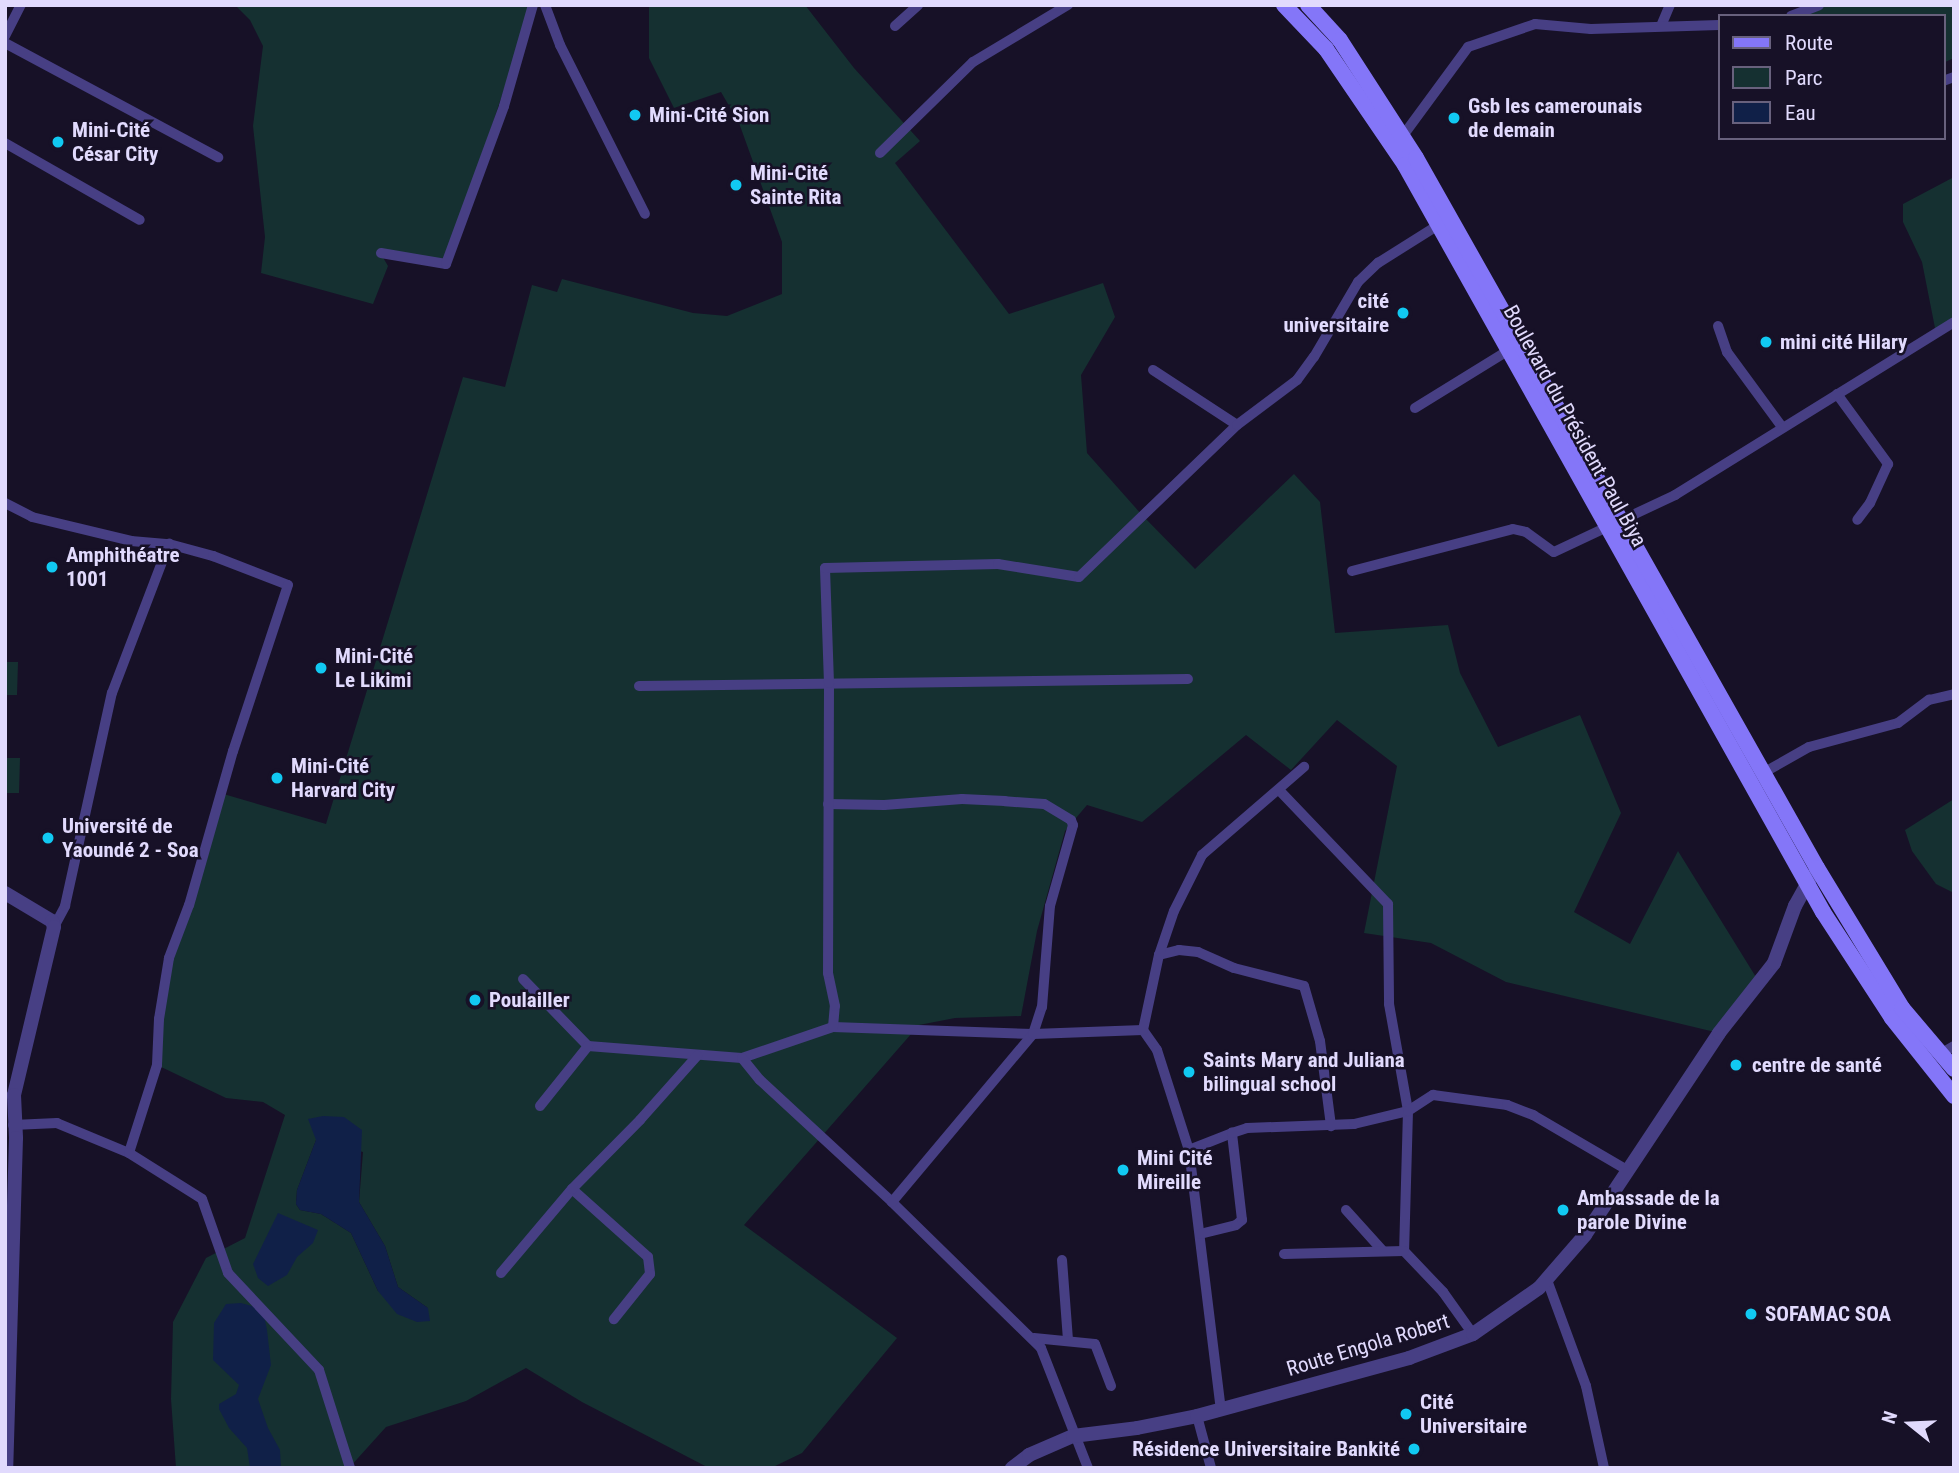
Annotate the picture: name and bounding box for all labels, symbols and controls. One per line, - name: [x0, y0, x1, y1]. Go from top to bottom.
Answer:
- legend: [1717, 14, 1945, 140]
- text: Route: [1785, 31, 1833, 55]
- text: Parc: [1785, 66, 1823, 90]
- place label: Gsb les camerounais de demain: [1468, 93, 1642, 143]
- text: Eau: [1785, 101, 1816, 125]
- place label: Mini-Cité Sion: [649, 102, 769, 128]
- marker: Mini-Cité Sion: [627, 107, 643, 123]
- marker: Gsb les camerounais de demain: [1446, 110, 1462, 126]
- place label: Mini-Cité César City: [72, 117, 158, 167]
- marker: Mini-Cité César City: [50, 134, 66, 150]
- place label: Mini-Cité Sainte Rita: [750, 160, 841, 210]
- marker: Mini-Cité Sainte Rita: [728, 177, 744, 193]
- place label: cité universitaire: [1283, 288, 1389, 338]
- street label: Boulevard du Président Paul Biya: [1498, 301, 1652, 551]
- marker: cité universitaire: [1395, 305, 1411, 321]
- place label: mini cité Hilary: [1780, 329, 1907, 355]
- marker: mini cité Hilary: [1758, 334, 1774, 350]
- place label: Amphithéatre 1001: [66, 542, 180, 592]
- marker: Amphithéatre 1001: [44, 559, 60, 575]
- place label: Mini-Cité Le Likimi: [335, 643, 413, 693]
- marker: Mini-Cité Le Likimi: [313, 660, 329, 676]
- place label: Mini-Cité Harvard City: [291, 753, 395, 803]
- marker: Mini-Cité Harvard City: [269, 770, 285, 786]
- place label: Université de Yaoundé 2 - Soa: [62, 813, 199, 863]
- marker: Université de Yaoundé 2 - Soa: [40, 830, 56, 846]
- place label: Poulailler: [489, 987, 570, 1013]
- marker: Poulailler: [467, 992, 483, 1008]
- place label: Saints Mary and Juliana bilingual school: [1203, 1047, 1405, 1097]
- place label: centre de santé: [1752, 1052, 1882, 1078]
- marker: centre de santé: [1726, 1055, 1746, 1075]
- marker: Saints Mary and Juliana bilingual school: [1181, 1064, 1197, 1080]
- place label: Mini Cité Mireille: [1137, 1145, 1212, 1195]
- marker: Mini Cité Mireille: [1115, 1162, 1131, 1178]
- place label: Ambassade de la parole Divine: [1577, 1185, 1720, 1235]
- marker: Ambassade de la parole Divine: [1555, 1202, 1571, 1218]
- place label: SOFAMAC SOA: [1765, 1301, 1891, 1327]
- marker: SOFAMAC SOA: [1743, 1306, 1759, 1322]
- street label: Route Engola Robert: [1284, 1308, 1452, 1382]
- place label: Cité Universitaire: [1420, 1389, 1527, 1439]
- north arrow: [1875, 1389, 1945, 1459]
- marker: Cité Universitaire: [1398, 1406, 1414, 1422]
- text: N: [1877, 1408, 1902, 1426]
- place label: Résidence Universitaire Bankité: [1132, 1436, 1400, 1462]
- marker: Résidence Universitaire Bankité: [1406, 1441, 1422, 1457]

